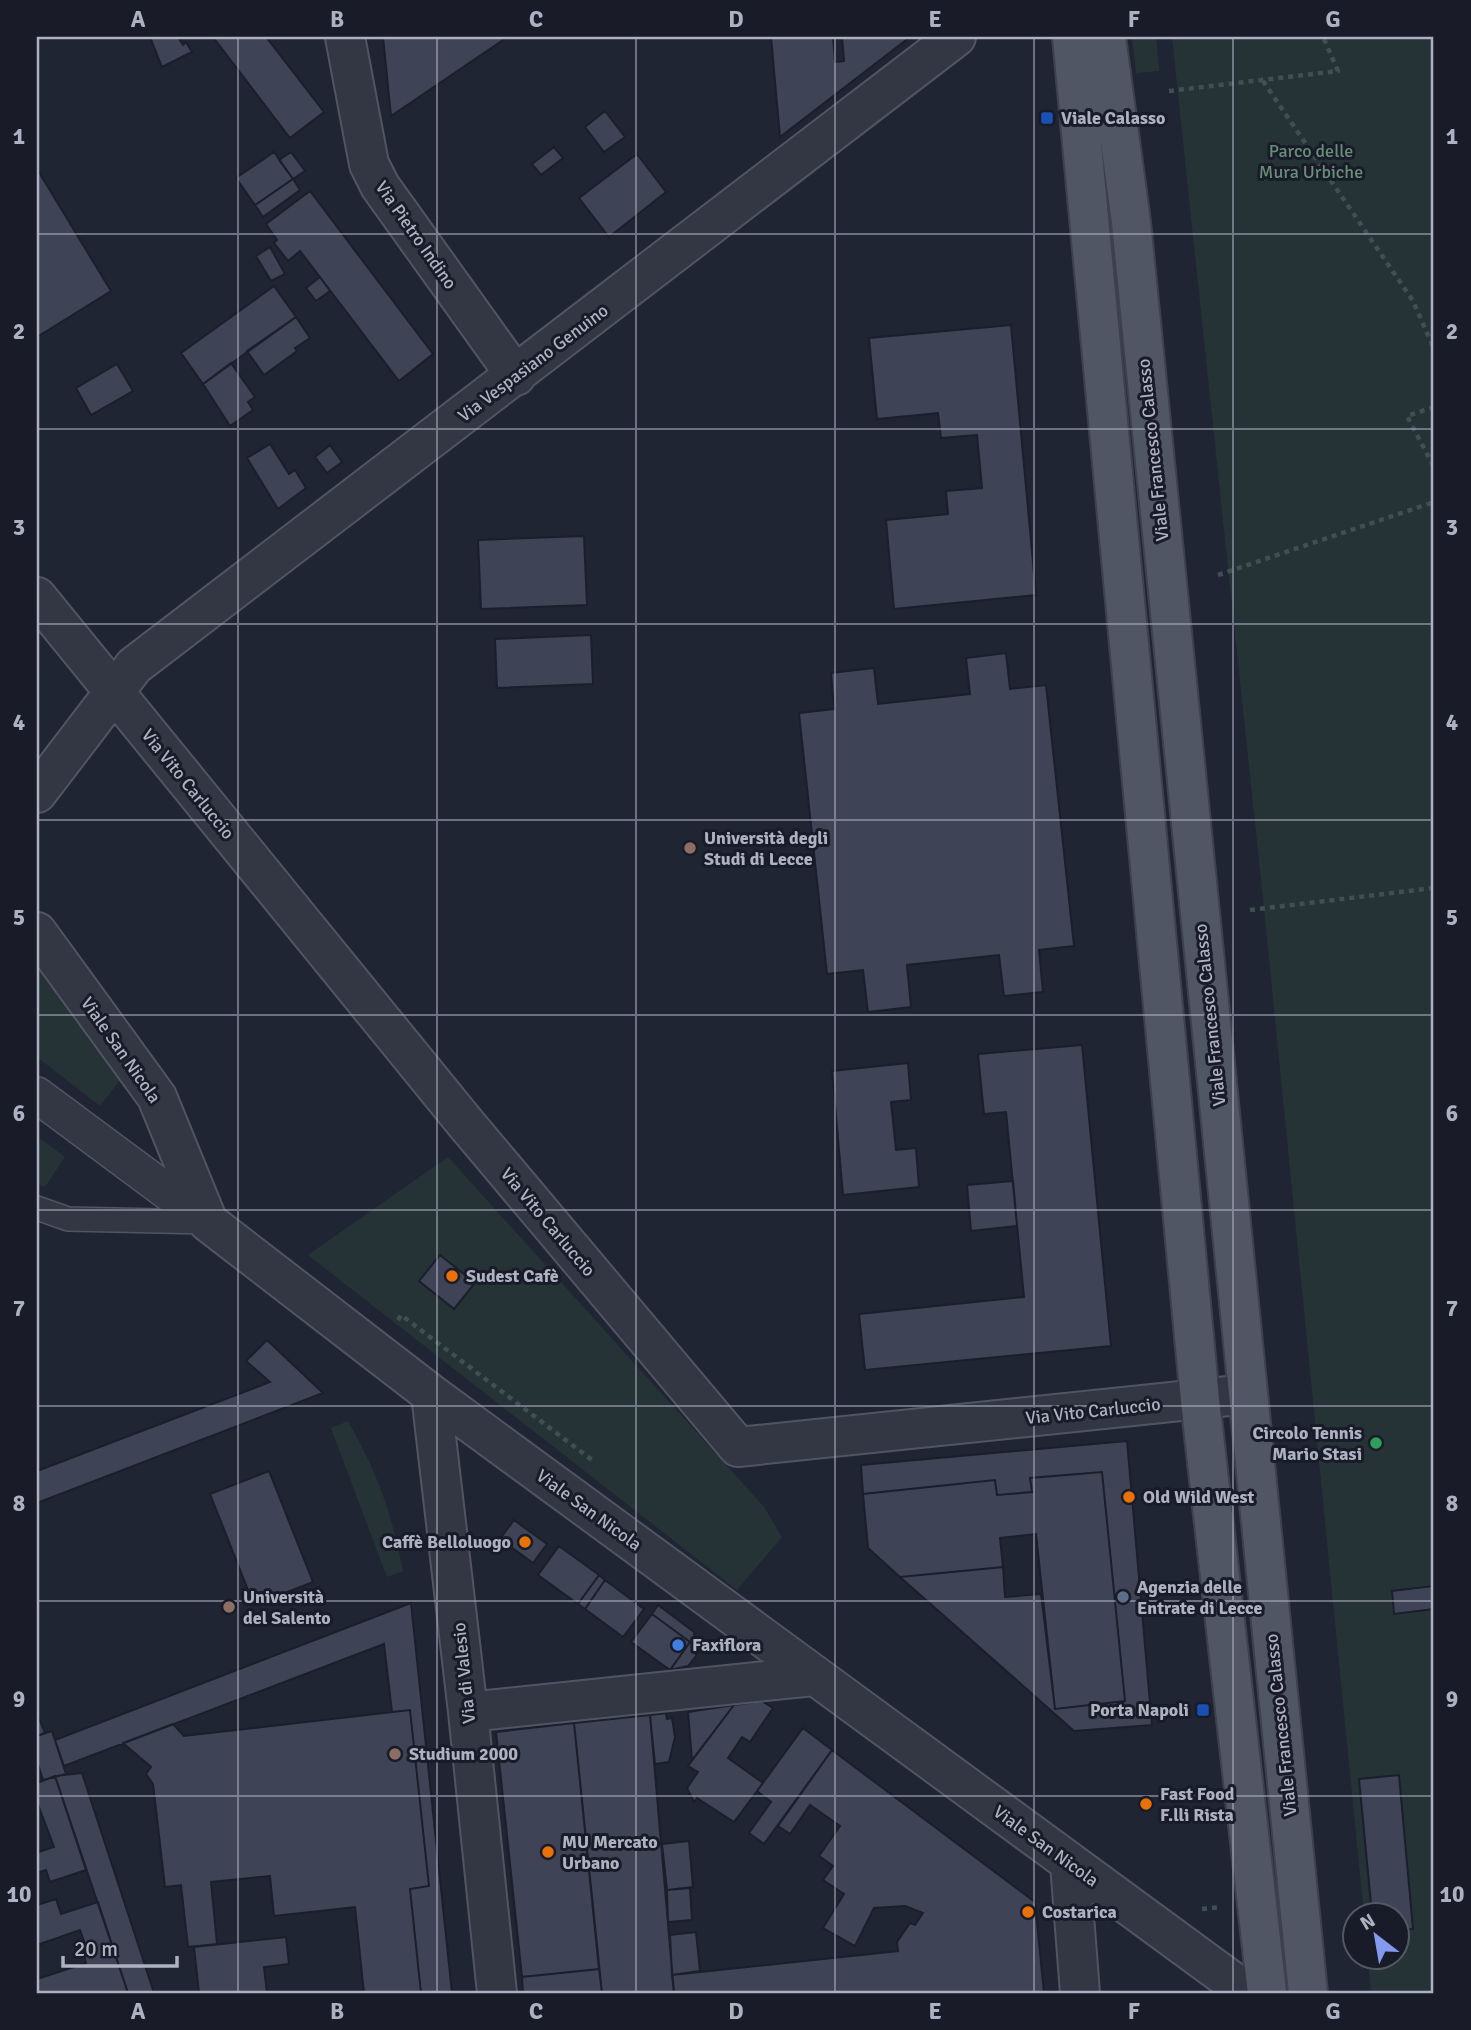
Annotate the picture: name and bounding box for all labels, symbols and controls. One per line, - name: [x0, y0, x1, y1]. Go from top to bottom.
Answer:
- text: A: [131, 5, 146, 34]
- text: B: [330, 5, 344, 34]
- text: C: [529, 5, 543, 34]
- text: D: [728, 5, 744, 34]
- text: E: [928, 5, 942, 34]
- text: F: [1128, 5, 1140, 34]
- text: G: [1325, 5, 1341, 34]
- place label: Viale Calasso: [1061, 107, 1165, 129]
- marker: Viale Calasso: [1039, 110, 1055, 126]
- text: 1: [13, 122, 25, 151]
- text: 1: [1446, 122, 1458, 151]
- park label: Parco delle Mura Urbiche: [1259, 140, 1363, 183]
- street label: Via Pietro Indino: [371, 177, 461, 293]
- street label: Via Vespasiano Genuino: [453, 299, 613, 427]
- text: 2: [13, 317, 25, 346]
- text: 2: [1446, 317, 1458, 346]
- street label: Viale Francesco Calasso: [1132, 358, 1174, 542]
- text: 3: [13, 513, 25, 542]
- text: 3: [1446, 513, 1458, 542]
- text: 4: [13, 708, 25, 737]
- text: 4: [1446, 708, 1458, 737]
- street label: Via Vito Carluccio: [137, 724, 239, 844]
- place label: Università degli Studi di Lecce: [704, 827, 828, 870]
- marker: Università degli Studi di Lecce: [682, 840, 698, 856]
- text: 5: [13, 903, 25, 932]
- text: 5: [1446, 903, 1458, 932]
- street label: Viale Francesco Calasso: [1189, 923, 1231, 1107]
- street label: Viale San Nicola: [76, 993, 166, 1107]
- text: 6: [13, 1099, 25, 1128]
- text: 6: [1446, 1099, 1458, 1128]
- street label: Via Vito Carluccio: [496, 1163, 600, 1281]
- place label: Sudest Cafè: [466, 1265, 559, 1287]
- marker: Sudest Cafè: [444, 1268, 460, 1284]
- text: 7: [13, 1294, 25, 1323]
- text: 7: [1446, 1294, 1458, 1323]
- street label: Via Vito Carluccio: [1024, 1393, 1162, 1429]
- place label: Circolo Tennis Mario Stasi: [1253, 1422, 1362, 1465]
- marker: Circolo Tennis Mario Stasi: [1368, 1435, 1384, 1451]
- street label: Viale San Nicola: [532, 1464, 646, 1556]
- place label: Old Wild West: [1143, 1486, 1254, 1508]
- text: 8: [13, 1489, 25, 1518]
- marker: Old Wild West: [1121, 1489, 1137, 1505]
- text: 8: [1446, 1489, 1458, 1518]
- place label: Caffè Belloluogo: [382, 1531, 511, 1553]
- marker: Caffè Belloluogo: [517, 1534, 533, 1550]
- place label: Agenzia delle Entrate di Lecce: [1137, 1576, 1262, 1619]
- place label: Università del Salento: [243, 1586, 331, 1629]
- marker: Agenzia delle Entrate di Lecce: [1115, 1589, 1131, 1605]
- marker: Università del Salento: [221, 1599, 237, 1615]
- street label: Via di Valesio: [448, 1621, 480, 1725]
- street label: Viale Francesco Calasso: [1260, 1633, 1302, 1817]
- place label: Faxiflora: [692, 1634, 761, 1656]
- marker: Faxiflora: [670, 1637, 686, 1653]
- text: 9: [13, 1685, 25, 1714]
- text: 9: [1446, 1685, 1458, 1714]
- place label: Porta Napoli: [1090, 1699, 1189, 1721]
- marker: Porta Napoli: [1195, 1702, 1211, 1718]
- place label: Studium 2000: [409, 1743, 518, 1765]
- marker: Studium 2000: [387, 1746, 403, 1762]
- place label: Fast Food F.lli Rista: [1160, 1783, 1235, 1826]
- marker: Fast Food F.lli Rista: [1138, 1796, 1154, 1812]
- street label: Viale San Nicola: [989, 1800, 1103, 1892]
- place label: MU Mercato Urbano: [562, 1831, 658, 1874]
- marker: MU Mercato Urbano: [540, 1844, 556, 1860]
- text: 10: [7, 1880, 31, 1909]
- text: 10: [1440, 1880, 1464, 1909]
- north arrow: [1342, 1900, 1412, 1970]
- place label: Costarica: [1042, 1901, 1117, 1923]
- marker: Costarica: [1020, 1904, 1036, 1920]
- text: N: [1356, 1909, 1380, 1936]
- scale bar: [63, 1925, 177, 1969]
- text: 20 m: [74, 1936, 118, 1962]
- text: A: [131, 1997, 146, 2026]
- text: B: [330, 1997, 344, 2026]
- text: C: [529, 1997, 543, 2026]
- text: D: [728, 1997, 744, 2026]
- text: E: [928, 1997, 942, 2026]
- text: F: [1128, 1997, 1140, 2026]
- text: G: [1325, 1997, 1341, 2026]

